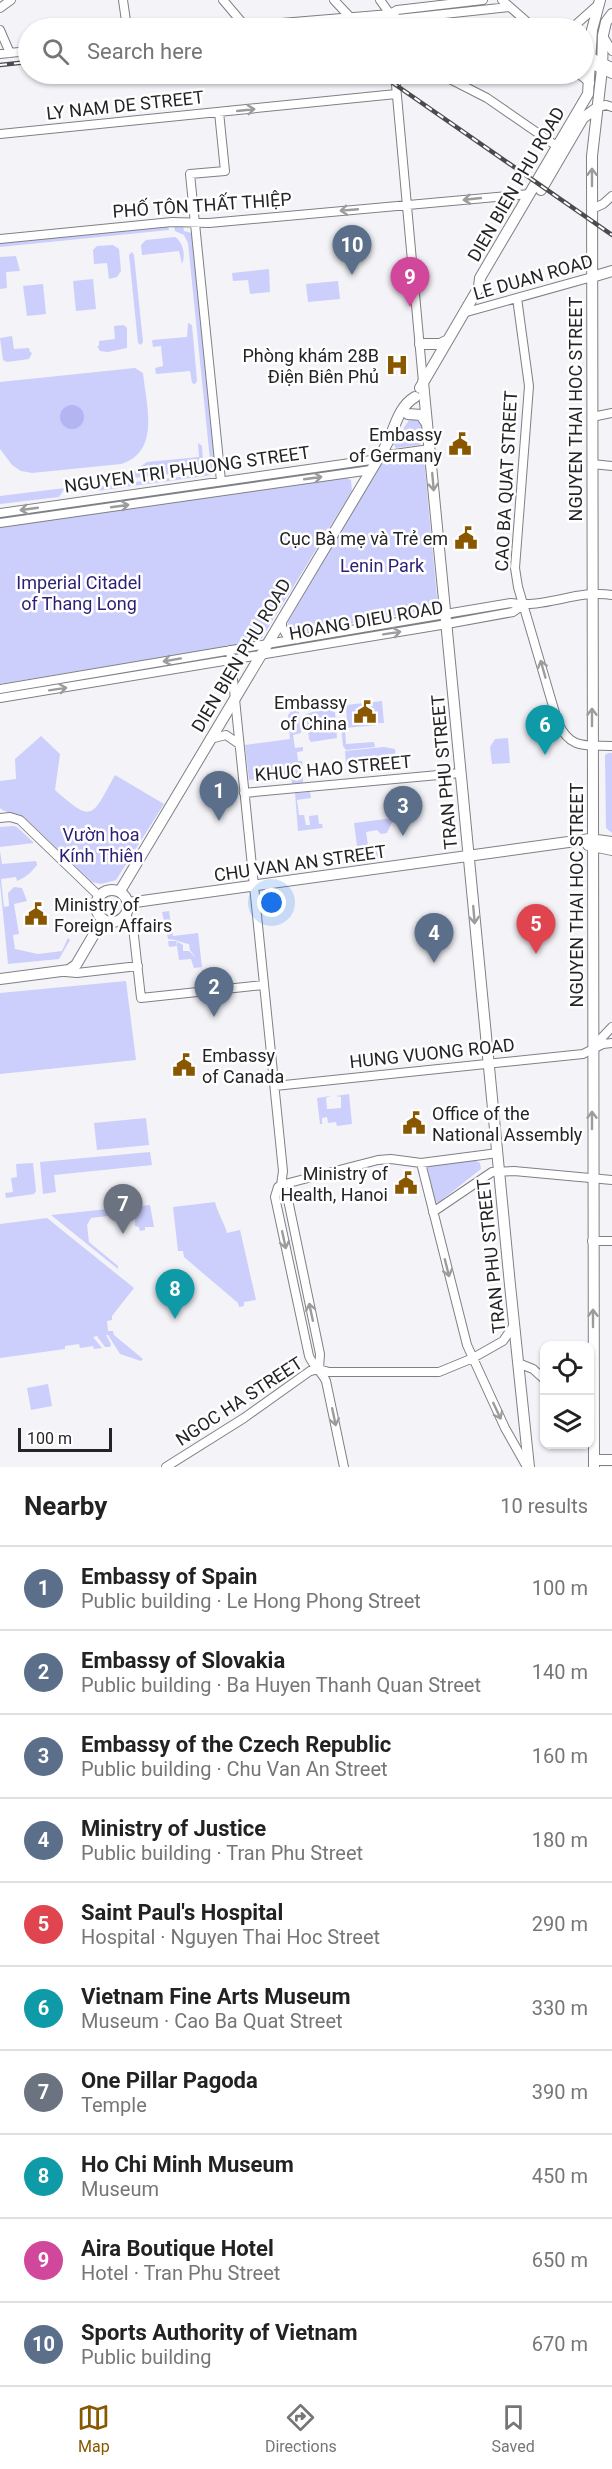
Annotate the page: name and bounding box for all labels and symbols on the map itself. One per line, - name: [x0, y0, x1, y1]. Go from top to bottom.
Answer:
- street label: LY NAM DE STREET: [45, 86, 205, 124]
- street label: DIEN BIEN PHU ROAD: [463, 103, 569, 265]
- one-way arrow: [236, 104, 256, 115]
- one-way arrow: [586, 167, 598, 187]
- street label: PHỐ TÔN THẤT THIỆP: [112, 187, 292, 222]
- one-way arrow: [462, 194, 482, 205]
- one-way arrow: [339, 205, 359, 216]
- pin: 10: [332, 226, 372, 275]
- street label: LE DUAN ROAD: [471, 250, 595, 304]
- pin: 9: [390, 258, 430, 307]
- street label: NGUYEN THAI HOC STREET: [565, 296, 586, 521]
- place label: Phòng khám 28B Điện Biên Phủ: [242, 345, 379, 387]
- hospital icon: Phòng khám 28B Điện Biên Phủ: [384, 352, 410, 378]
- street label: CAO BA QUAT STREET: [491, 390, 521, 572]
- place label: Embassy of Germany: [349, 424, 442, 466]
- public building icon: Embassy of Germany: [447, 431, 473, 457]
- street label: NGUYEN TRI PHUONG STREET: [63, 441, 311, 497]
- one-way arrow: [428, 471, 439, 491]
- one-way arrow: [303, 473, 323, 484]
- one-way arrow: [110, 500, 130, 511]
- one-way arrow: [20, 503, 40, 514]
- public building icon: Cục Bà mẹ và Trẻ em: [453, 525, 479, 551]
- place label: Cục Bà mẹ và Trẻ em: [279, 528, 448, 549]
- park label: Lenin Park: [340, 555, 425, 576]
- park label: Imperial Citadel of Thang Long: [16, 572, 142, 614]
- street label: DIEN BIEN PHU ROAD: [187, 575, 295, 735]
- street label: HOANG DIEU ROAD: [287, 596, 445, 644]
- one-way arrow: [382, 628, 401, 639]
- one-way arrow: [162, 655, 182, 666]
- one-way arrow: [536, 660, 548, 679]
- one-way arrow: [47, 683, 67, 694]
- place label: Embassy of China: [274, 692, 347, 734]
- street label: TRAN PHU STREET: [427, 694, 461, 850]
- public building icon: Embassy of China: [352, 699, 378, 725]
- pin: 6: [526, 706, 564, 755]
- one-way arrow: [586, 707, 598, 727]
- street label: KHUC HAO STREET: [254, 751, 413, 785]
- pin: 1: [200, 772, 238, 821]
- street label: NGUYEN THAI HOC STREET: [566, 782, 587, 1007]
- pin: 3: [384, 786, 422, 836]
- park label: Vườn hoa Kính Thiên: [59, 824, 143, 866]
- street label: CHU VAN AN STREET: [213, 840, 388, 885]
- your location: [257, 888, 286, 917]
- place label: Ministry of Foreign Affairs: [54, 894, 172, 936]
- public building icon: Ministry of Foreign Affairs: [23, 901, 49, 927]
- pin: 5: [516, 904, 556, 954]
- one-way arrow: [469, 905, 480, 924]
- pin: 4: [414, 914, 454, 963]
- pin: 2: [194, 968, 234, 1017]
- street label: HUNG VUONG ROAD: [348, 1034, 516, 1072]
- place label: Embassy of Canada: [202, 1045, 284, 1087]
- public building icon: Embassy of Canada: [171, 1052, 197, 1078]
- place label: Office of the National Assembly: [432, 1103, 583, 1145]
- public building icon: Office of the National Assembly: [401, 1110, 427, 1136]
- one-way arrow: [586, 1111, 598, 1131]
- place label: Ministry of Health, Hanoi: [280, 1163, 389, 1205]
- public building icon: Ministry of Health, Hanoi: [393, 1170, 419, 1196]
- street label: TRAN PHU STREET: [472, 1178, 510, 1334]
- pin: 7: [104, 1184, 142, 1234]
- one-way arrow: [279, 1229, 290, 1249]
- one-way arrow: [441, 1259, 453, 1278]
- pin: 8: [156, 1270, 195, 1319]
- one-way arrow: [305, 1303, 316, 1322]
- one-way arrow: [587, 1308, 599, 1328]
- street label: NGOC HA STREET: [172, 1352, 306, 1450]
- one-way arrow: [492, 1402, 504, 1420]
- one-way arrow: [329, 1407, 340, 1427]
- scale bar: [18, 1425, 112, 1452]

